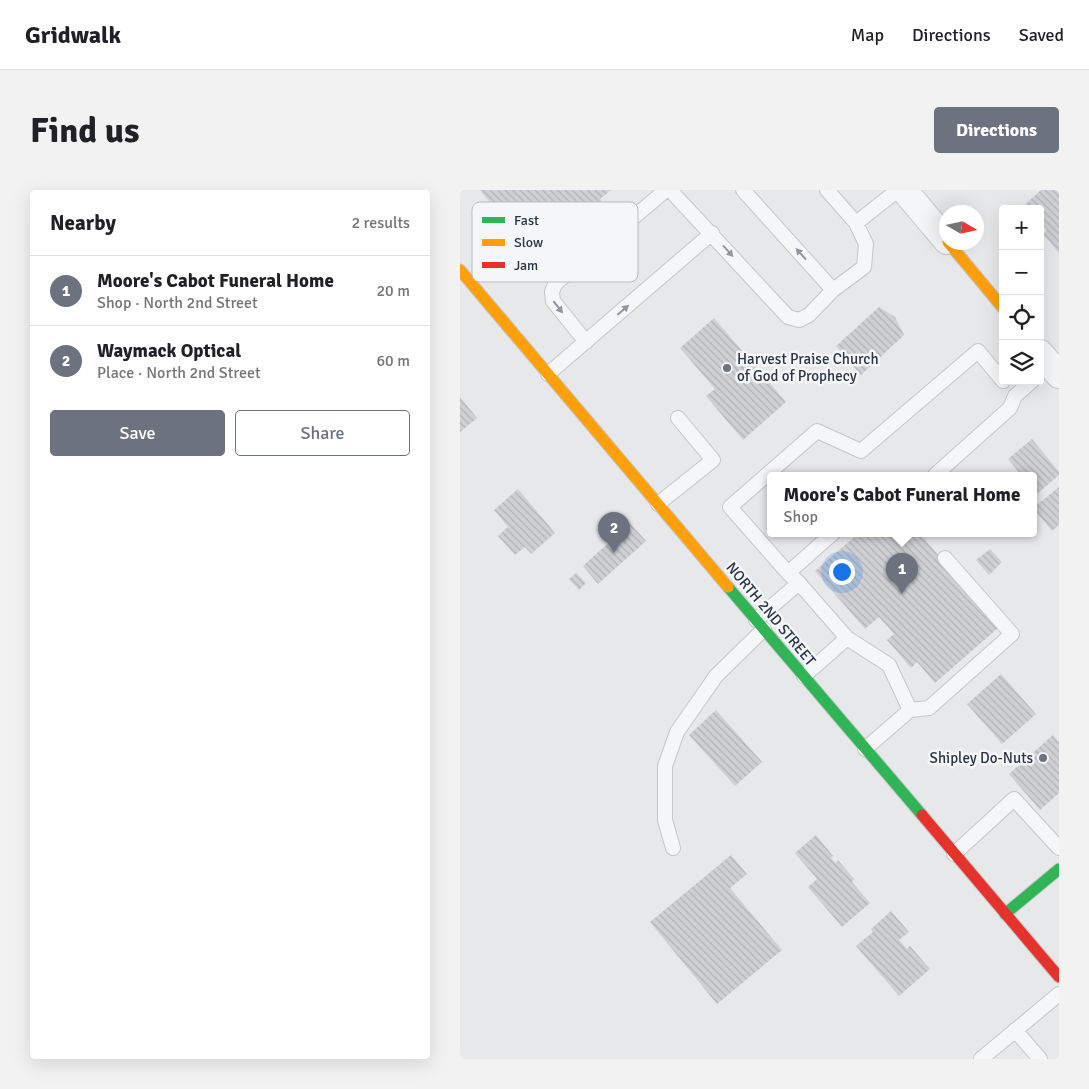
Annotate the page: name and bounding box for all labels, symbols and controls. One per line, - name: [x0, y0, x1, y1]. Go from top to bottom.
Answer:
- text: Gridwalk: [25, 20, 121, 50]
- text: Map: [851, 24, 884, 46]
- text: Directions: [912, 24, 991, 46]
- text: Saved: [1019, 24, 1064, 46]
- button: Directions: [934, 107, 1059, 153]
- text: Find us: [30, 109, 140, 152]
- legend: [472, 202, 638, 282]
- north arrow: [939, 205, 984, 250]
- map controls: [999, 205, 1044, 385]
- button: +: [999, 205, 1044, 250]
- text: Nearby: [50, 210, 116, 236]
- text: Fast: [514, 212, 539, 229]
- text: 2 results: [351, 213, 410, 233]
- text: Slow: [514, 234, 543, 251]
- one-way arrow: [722, 245, 734, 257]
- one-way arrow: [795, 247, 806, 260]
- button: −: [999, 250, 1044, 295]
- text: Jam: [514, 257, 538, 274]
- text: Moore's Cabot Funeral Home: [97, 269, 334, 293]
- text: 1: [62, 281, 70, 301]
- text: 20 m: [376, 281, 410, 301]
- text: Shop · North 2nd Street: [97, 293, 258, 313]
- button: locate: [999, 295, 1044, 340]
- one-way arrow: [553, 300, 563, 314]
- one-way arrow: [616, 304, 628, 316]
- text: Waymack Optical: [97, 339, 241, 363]
- button: layers: [999, 340, 1044, 385]
- place label: Harvest Praise Church of God of Prophecy: [737, 350, 879, 385]
- text: 2: [62, 351, 70, 371]
- text: 60 m: [376, 351, 410, 371]
- marker: Harvest Praise Church of God of Prophecy: [721, 362, 733, 374]
- text: Place · North 2nd Street: [97, 363, 261, 383]
- button: Save: [50, 410, 225, 456]
- button: Share: [235, 410, 410, 456]
- popup: [767, 472, 1037, 537]
- text: Moore's Cabot Funeral Home: [784, 483, 1020, 507]
- text: Shop: [784, 507, 818, 527]
- pin: 2: [598, 512, 630, 553]
- pin: 1: [886, 553, 918, 594]
- street label: NORTH 2ND STREET: [722, 559, 820, 670]
- your location: [829, 559, 855, 585]
- place label: Shipley Do-Nuts: [930, 749, 1033, 767]
- marker: Shipley Do-Nuts: [1037, 752, 1049, 764]

